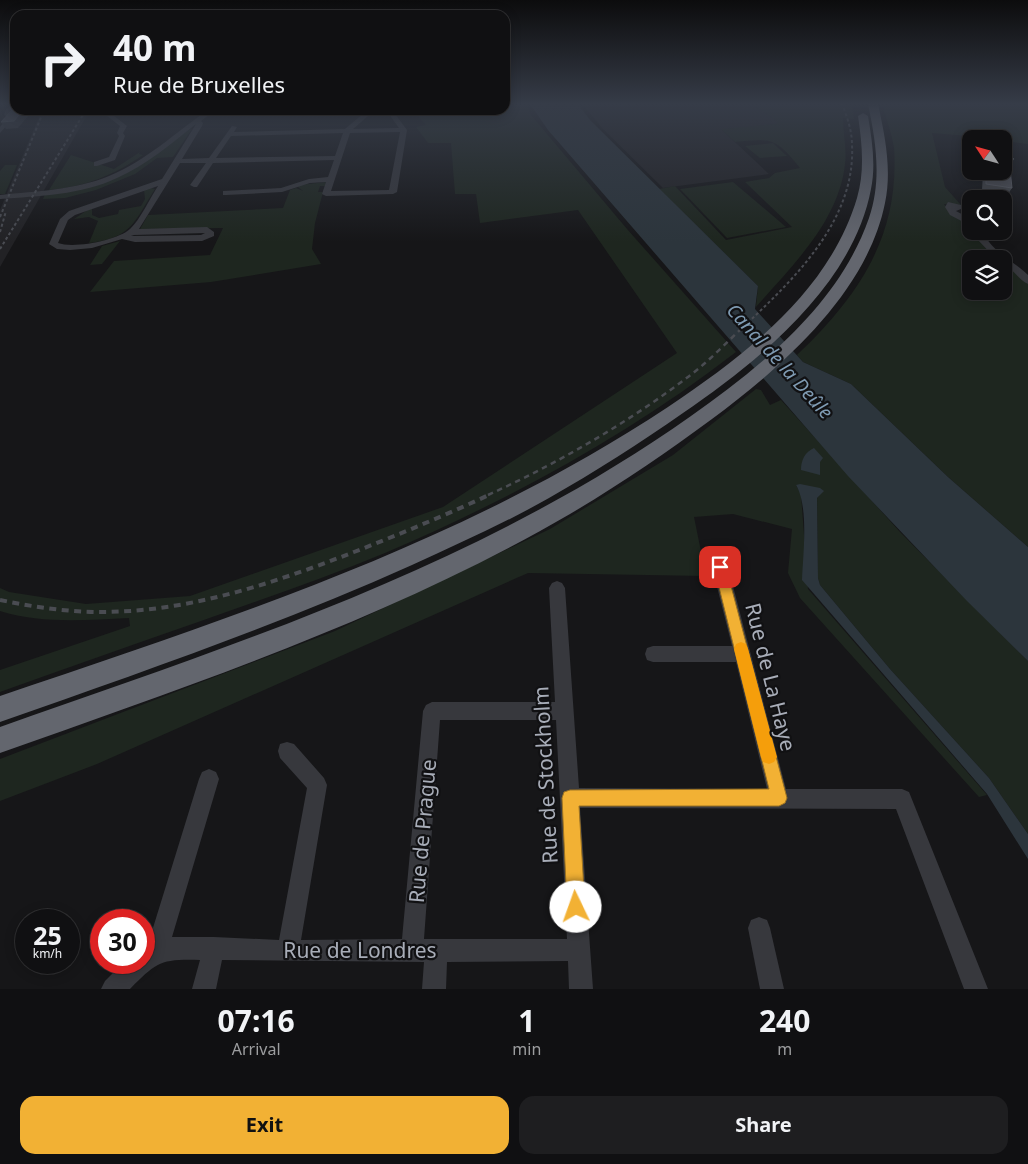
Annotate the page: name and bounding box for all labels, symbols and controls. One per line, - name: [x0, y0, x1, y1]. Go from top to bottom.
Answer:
- text: 40 m: [113, 24, 196, 71]
- icon: right: [30, 30, 95, 95]
- text: Rue de Bruxelles: [113, 69, 285, 99]
- north arrow: [962, 130, 1012, 180]
- map controls: [962, 130, 1012, 300]
- button: search: [962, 190, 1012, 240]
- button: layers: [962, 250, 1012, 300]
- water label: Canal de la Deûle: [721, 298, 839, 424]
- pin: [699, 546, 741, 588]
- icon: arrive: [706, 553, 734, 581]
- street label: Rue de La Haye: [739, 600, 803, 754]
- street label: Rue de Stockholm: [526, 686, 564, 864]
- street label: Rue de Prague: [402, 758, 442, 904]
- position arrow: [549, 880, 601, 932]
- speed limit sign: 30: [90, 909, 155, 974]
- text: 25: [33, 918, 62, 952]
- street label: Rue de Londres: [283, 936, 437, 964]
- text: km/h: [33, 945, 62, 962]
- text: 07:16: [218, 1000, 295, 1041]
- text: 1: [518, 1000, 535, 1041]
- text: 240: [759, 1000, 810, 1041]
- text: Arrival: [232, 1038, 281, 1060]
- text: min: [512, 1038, 541, 1060]
- text: m: [777, 1038, 792, 1060]
- button: Exit: [20, 1096, 509, 1154]
- button: Share: [519, 1096, 1008, 1154]

